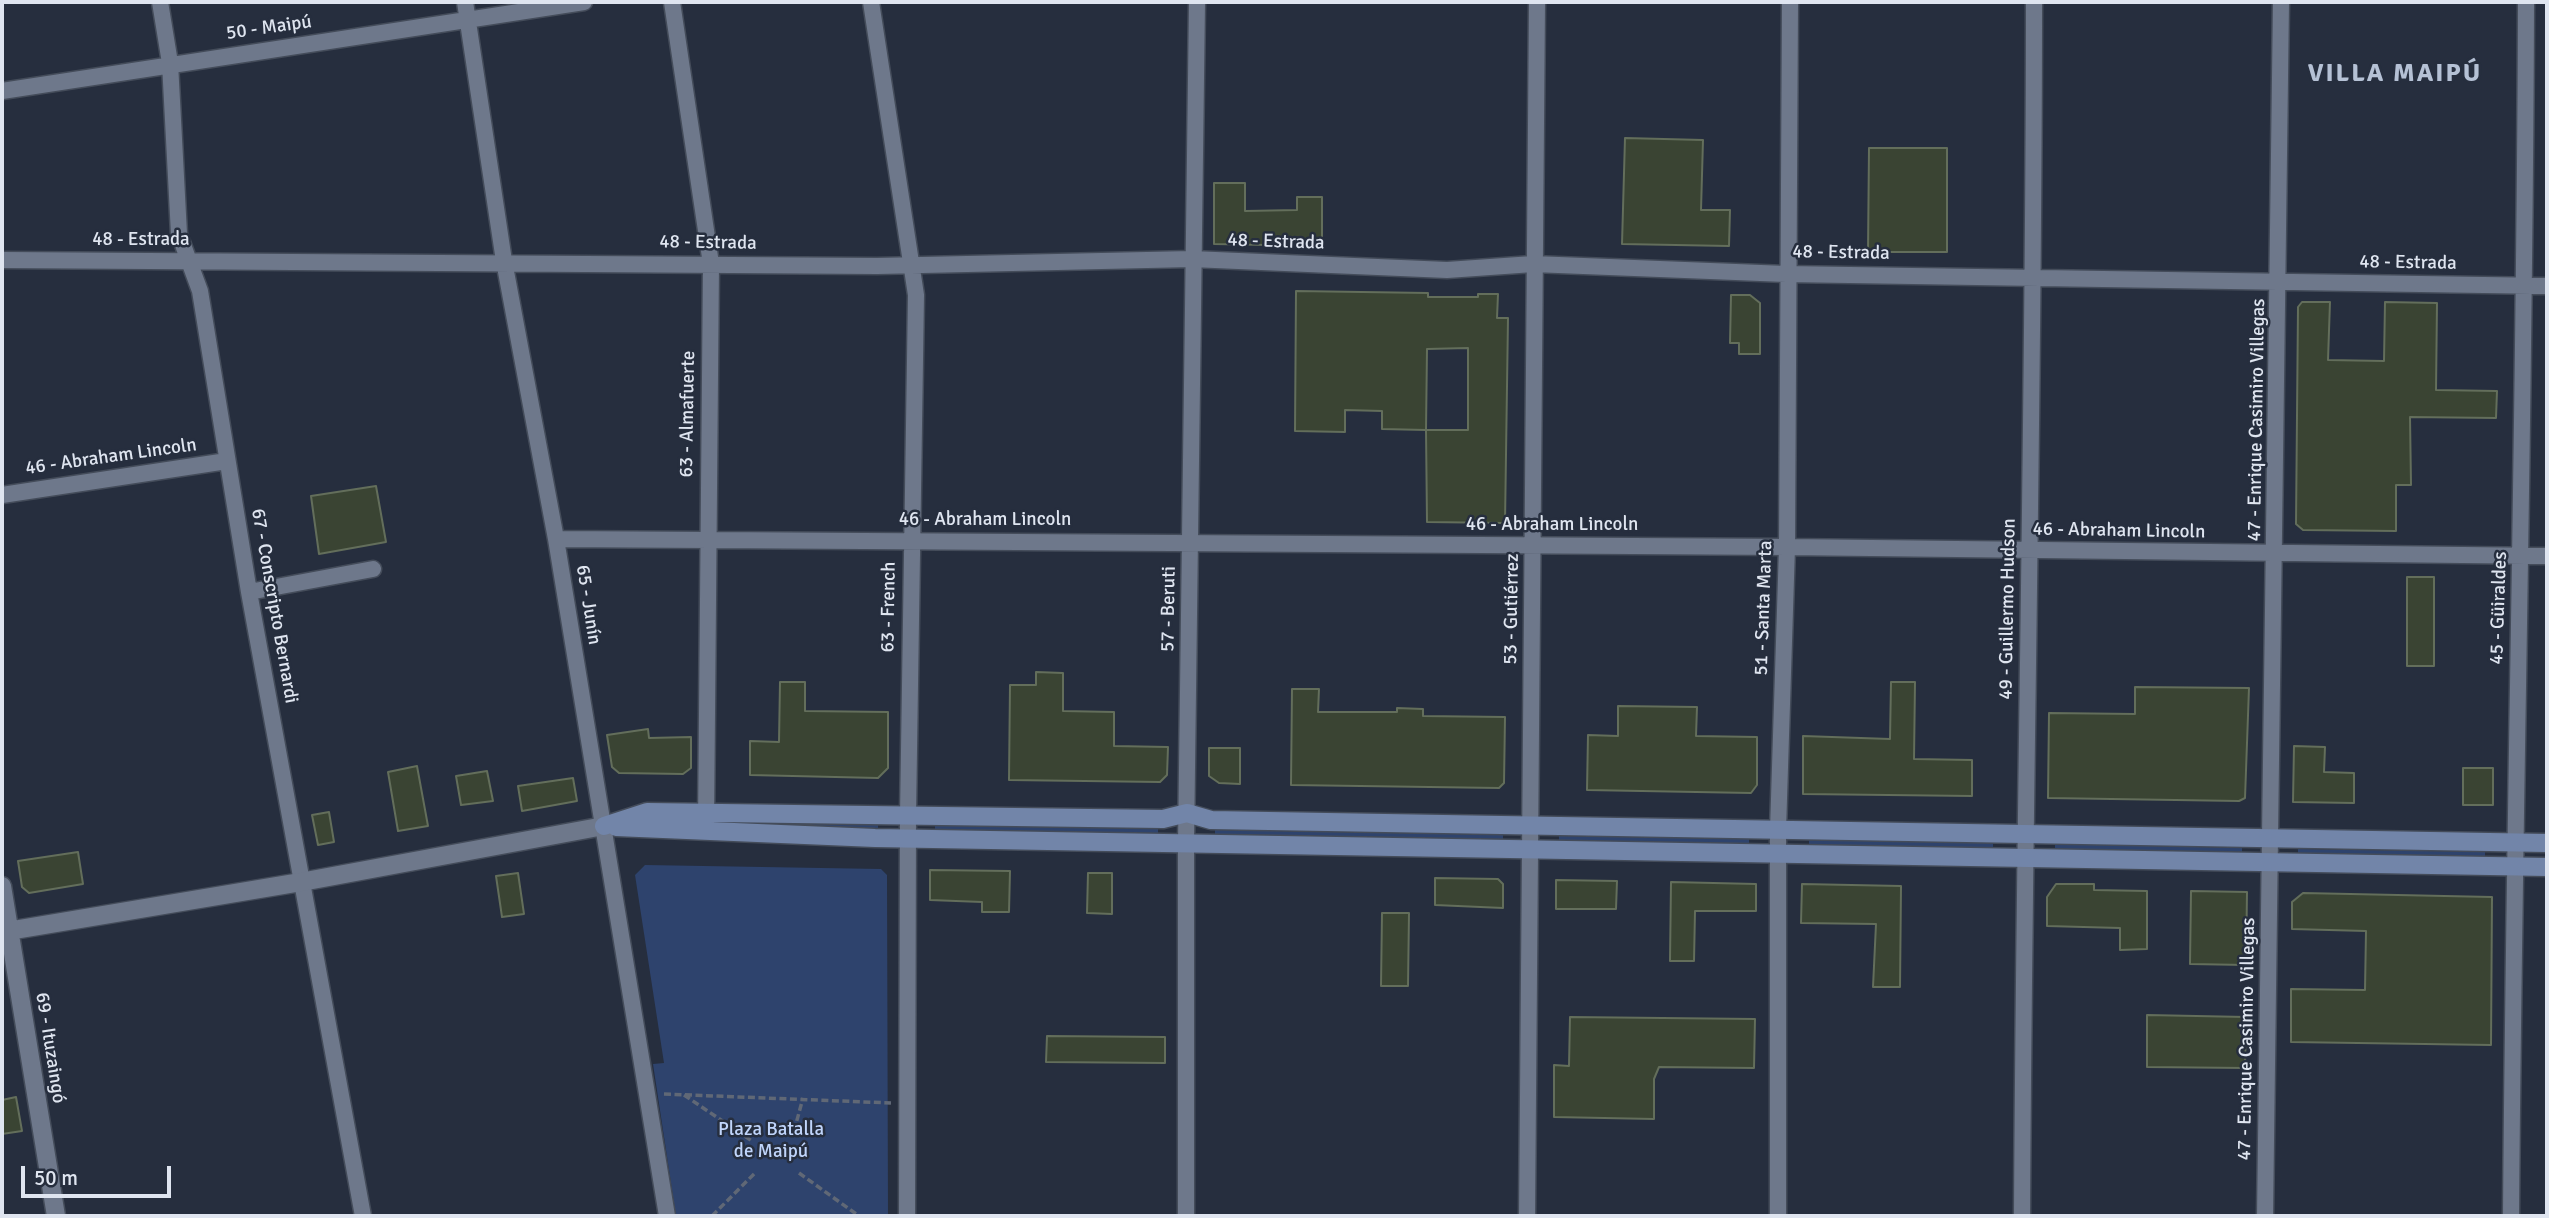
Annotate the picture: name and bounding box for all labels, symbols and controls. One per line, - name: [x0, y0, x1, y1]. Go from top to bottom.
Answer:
- street label: 50 - Maipú: [225, 11, 313, 45]
- district label: VILLA MAIPÚ: [2309, 58, 2481, 90]
- street label: 48 - Estrada: [92, 229, 190, 251]
- street label: 48 - Estrada: [1227, 229, 1325, 255]
- street label: 48 - Estrada: [659, 231, 757, 255]
- street label: 48 - Estrada: [1792, 241, 1890, 265]
- street label: 48 - Estrada: [2359, 251, 2457, 275]
- street label: 47 - Enrique Casimiro Villegas: [2243, 298, 2271, 542]
- street label: 63 - Almafuerte: [675, 350, 701, 478]
- street label: 46 - Abraham Lincoln: [24, 434, 198, 480]
- street label: 67 - Conscripto Bernardi: [246, 507, 302, 705]
- street label: 46 - Abraham Lincoln: [899, 509, 1071, 531]
- street label: 46 - Abraham Lincoln: [1466, 514, 1638, 536]
- street label: 49 - Guillermo Hudson: [1995, 518, 2021, 700]
- street label: 46 - Abraham Lincoln: [2032, 518, 2206, 544]
- street label: 51 - Santa Marta: [1750, 540, 1778, 676]
- street label: 45 - Güiraldes: [2486, 551, 2512, 665]
- street label: 53 - Gutiérrez: [1500, 553, 1524, 665]
- street label: 63 - French: [877, 561, 901, 653]
- street label: 65 - Junín: [570, 564, 606, 646]
- street label: 57 - Beruti: [1157, 566, 1181, 652]
- street label: 47 - Enrique Casimiro Villegas: [2233, 917, 2261, 1161]
- street label: 69 - Ituzaingó: [30, 991, 70, 1105]
- park label: Plaza Batalla de Maipú: [718, 1119, 824, 1163]
- scale bar: [24, 1152, 175, 1196]
- text: 50 m: [34, 1165, 78, 1191]

